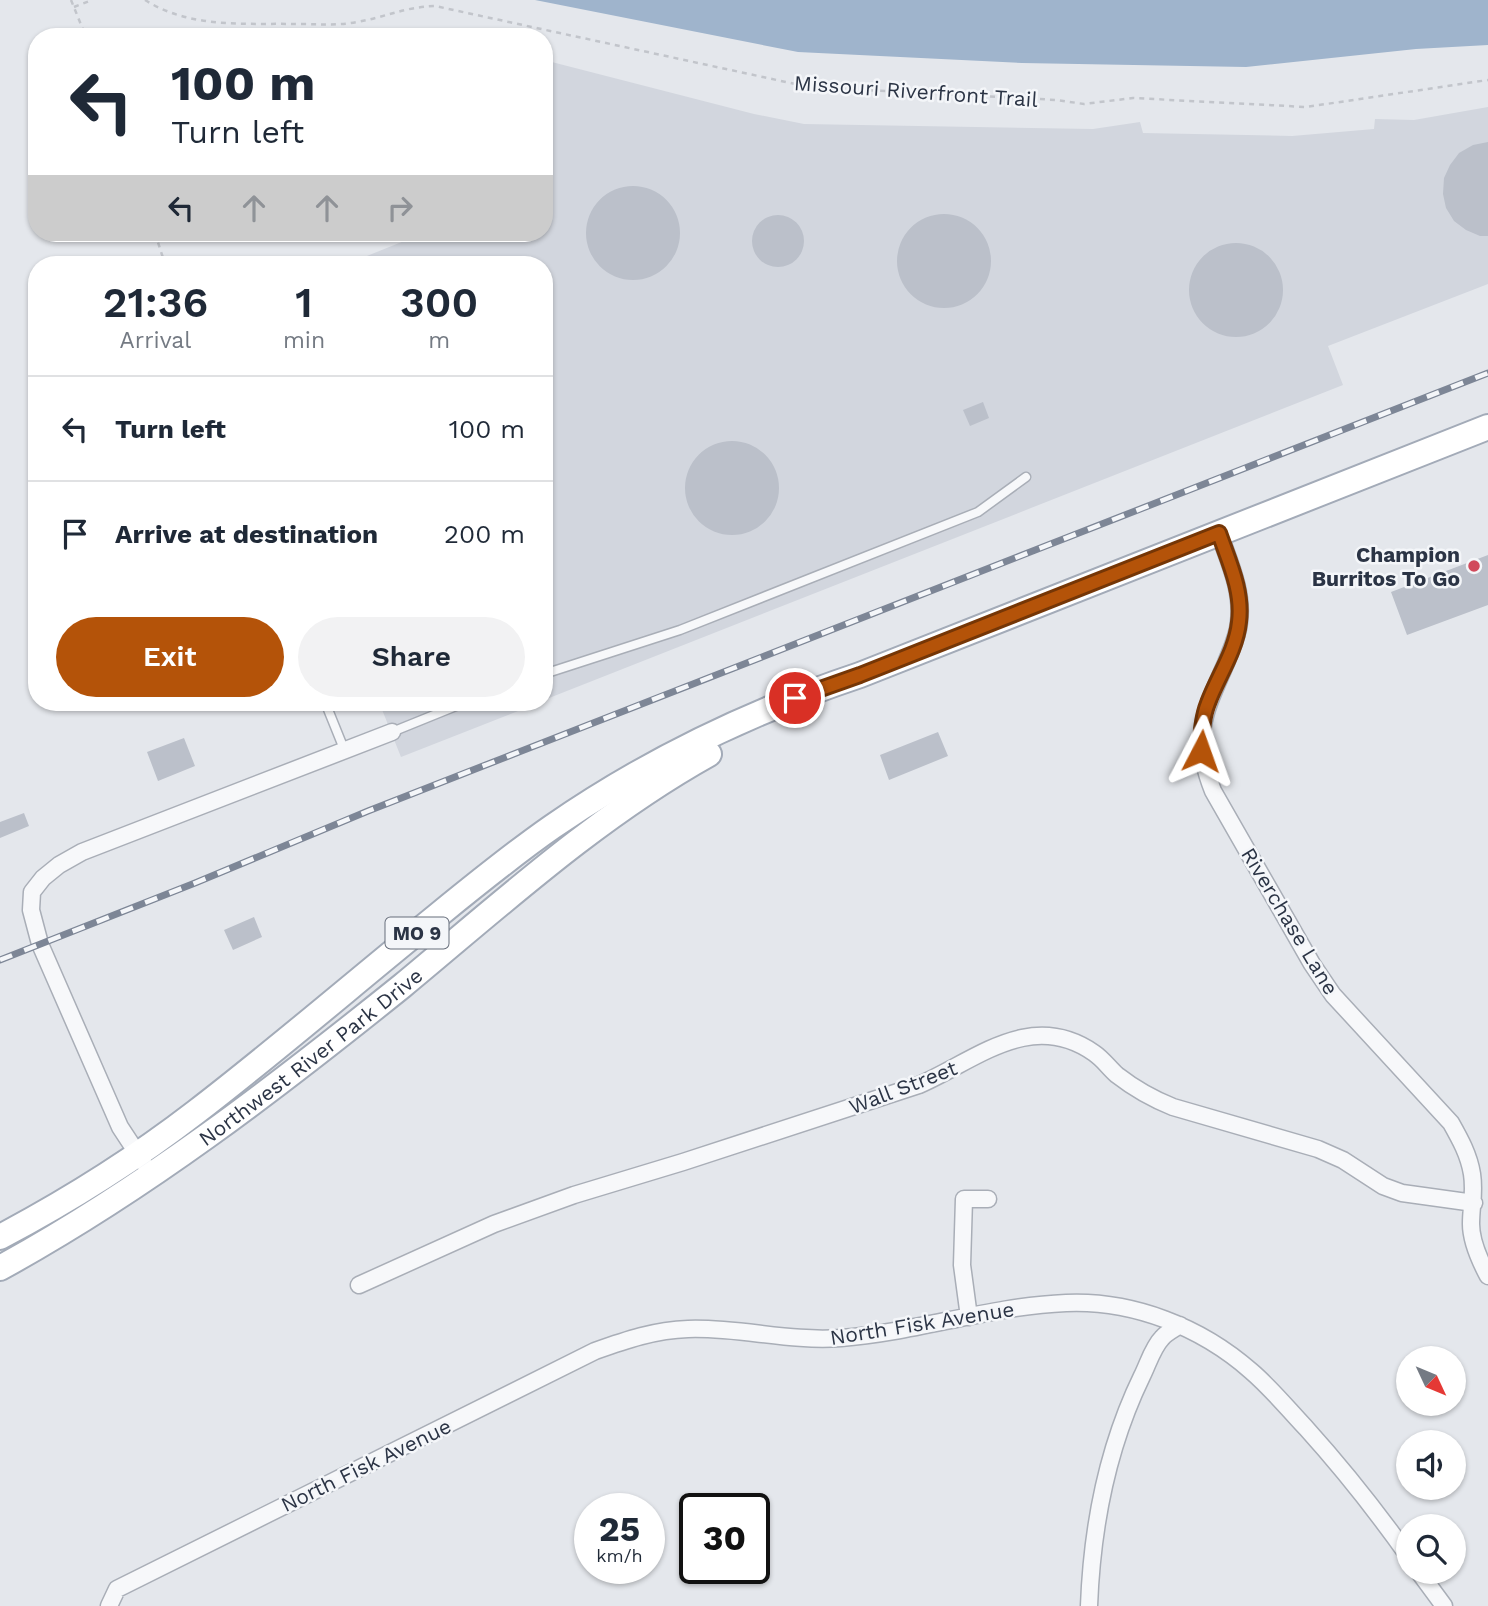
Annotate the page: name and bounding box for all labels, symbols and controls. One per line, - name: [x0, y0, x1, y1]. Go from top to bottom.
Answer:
- text: 100 m: [171, 54, 315, 112]
- icon: left: [56, 56, 147, 147]
- street label: Missouri Riverfront Trail: [793, 70, 1039, 112]
- text: Turn left: [171, 113, 304, 151]
- icon: left: [162, 189, 200, 227]
- icon: ahead: [235, 189, 273, 227]
- icon: ahead: [308, 189, 346, 227]
- icon: right: [381, 189, 419, 227]
- text: 21:36: [103, 278, 208, 327]
- text: 1: [295, 278, 313, 327]
- text: 300: [400, 278, 478, 327]
- text: Arrival: [120, 327, 191, 354]
- text: min: [283, 327, 325, 354]
- text: m: [428, 327, 450, 354]
- icon: left: [56, 410, 94, 448]
- text: Turn left: [115, 414, 226, 444]
- text: 100 m: [449, 414, 525, 444]
- icon: arrive: [56, 515, 94, 553]
- text: Arrive at destination: [115, 519, 378, 549]
- text: 200 m: [444, 519, 525, 549]
- place label: Champion Burritos To Go: [1312, 542, 1460, 591]
- marker: Champion Burritos To Go: [1466, 558, 1482, 574]
- button: Exit: [56, 617, 284, 697]
- button: Share: [298, 617, 525, 697]
- pin: [765, 668, 825, 728]
- icon: arrive: [776, 679, 814, 717]
- position arrow: [1164, 714, 1238, 788]
- street label: Riverchase Lane: [1236, 843, 1344, 999]
- road number: MO 9: [386, 917, 448, 948]
- street label: Northwest River Park Drive: [194, 962, 427, 1151]
- street label: Wall Street: [845, 1055, 961, 1119]
- street label: North Fisk Avenue: [828, 1296, 1016, 1350]
- north arrow: [1396, 1346, 1466, 1416]
- map controls: [1396, 1346, 1466, 1584]
- street label: North Fisk Avenue: [277, 1413, 455, 1517]
- button: sound: [1396, 1430, 1466, 1500]
- speed limit sign: 30: [679, 1493, 770, 1584]
- text: 25: [599, 1508, 640, 1550]
- button: search: [1396, 1514, 1466, 1584]
- text: km/h: [596, 1545, 643, 1566]

